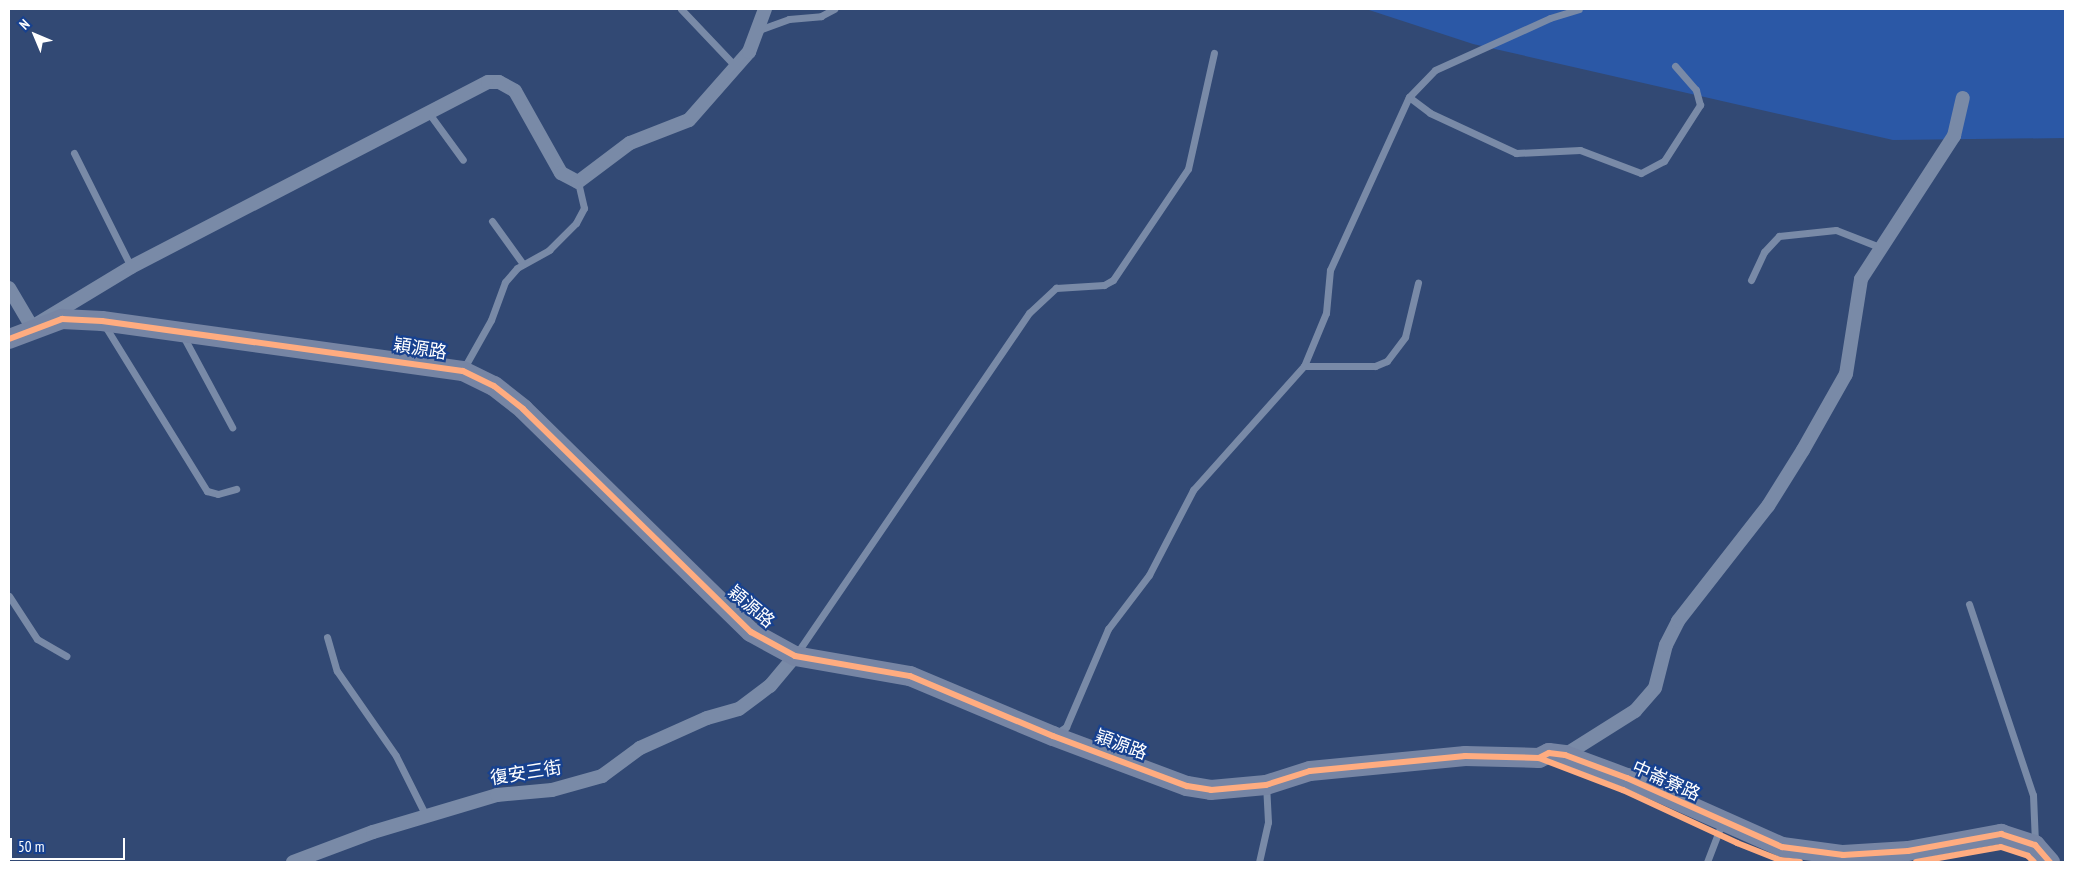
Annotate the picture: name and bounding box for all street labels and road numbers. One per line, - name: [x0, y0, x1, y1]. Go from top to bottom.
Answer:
- street label: 穎源路: [392, 334, 448, 364]
- street label: 穎源路: [723, 581, 779, 633]
- street label: 穎源路: [1092, 726, 1150, 764]
- street label: 中崙寮路: [1629, 756, 1703, 806]
- street label: 復安三街: [489, 757, 563, 789]

